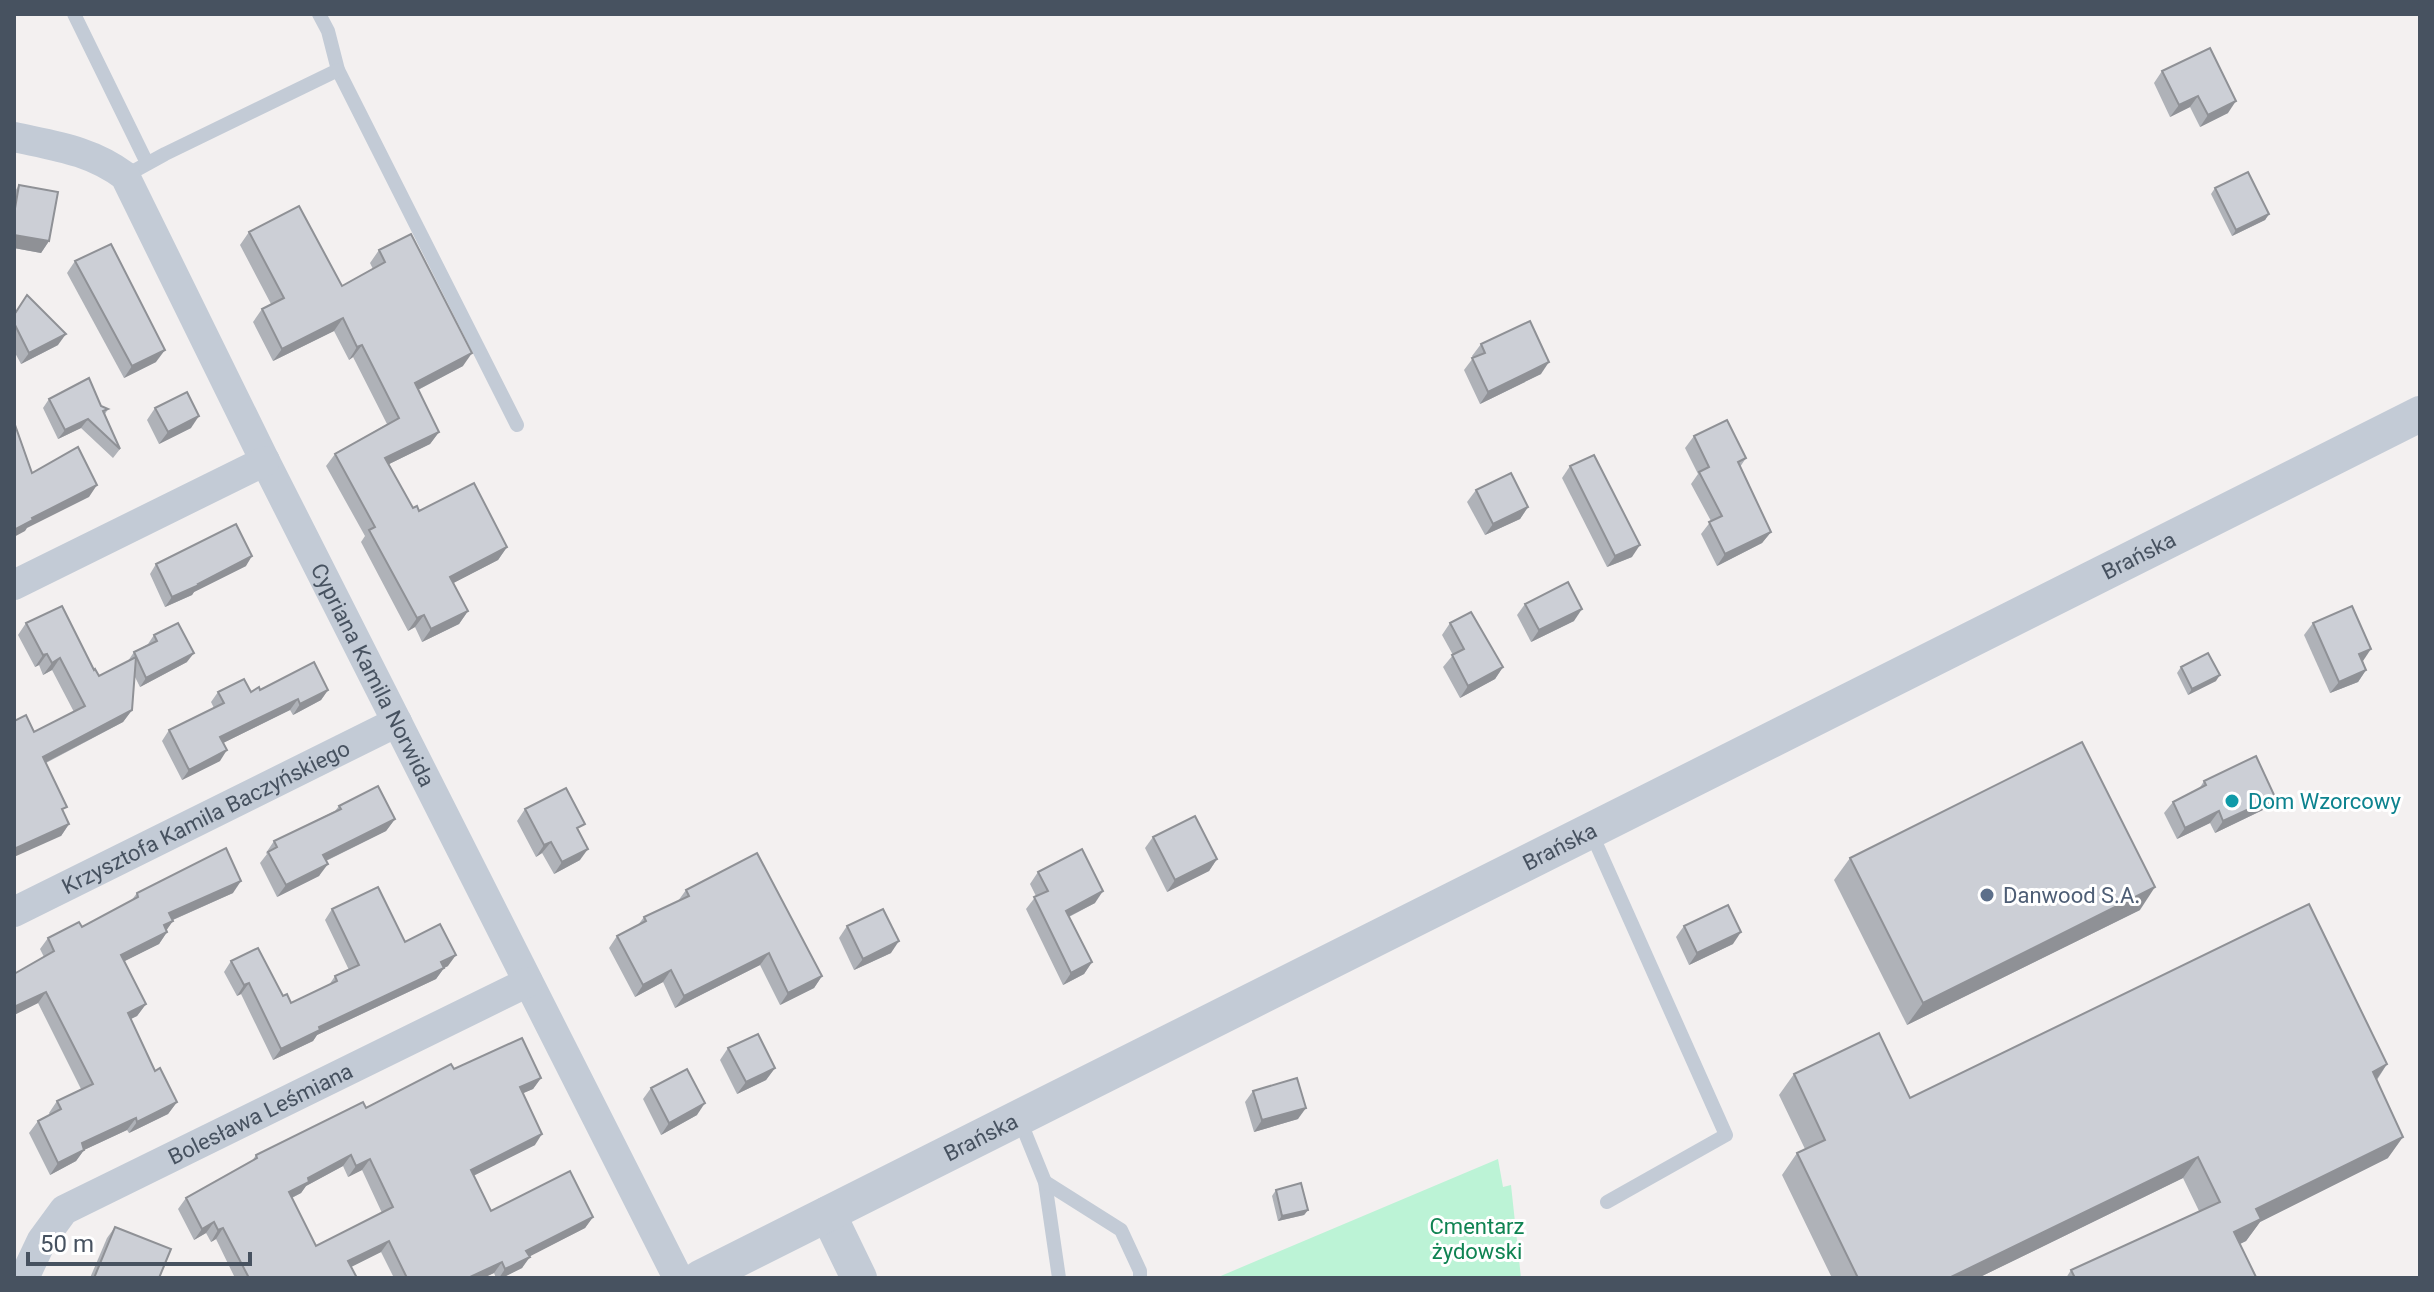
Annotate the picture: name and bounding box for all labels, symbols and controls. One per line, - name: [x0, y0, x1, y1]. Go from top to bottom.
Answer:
- street label: Brańska: [2098, 526, 2180, 584]
- street label: Cypriana Kamila Norwida: [306, 559, 440, 791]
- street label: Krzysztofa Kamila Baczyńskiego: [58, 735, 354, 899]
- place label: Dom Wzorcowy: [2248, 789, 2401, 814]
- marker: Dom Wzorcowy: [2223, 792, 2241, 810]
- street label: Brańska: [1519, 817, 1601, 875]
- place label: Danwood S.A.: [2003, 883, 2140, 908]
- marker: Danwood S.A.: [1978, 886, 1996, 904]
- street label: Bolesława Leśmiana: [164, 1058, 357, 1169]
- street label: Brańska: [940, 1108, 1022, 1166]
- park label: Cmentarz żydowski: [1430, 1214, 1525, 1264]
- scale bar: [28, 1216, 250, 1266]
- text: 50 m: [40, 1230, 94, 1258]

